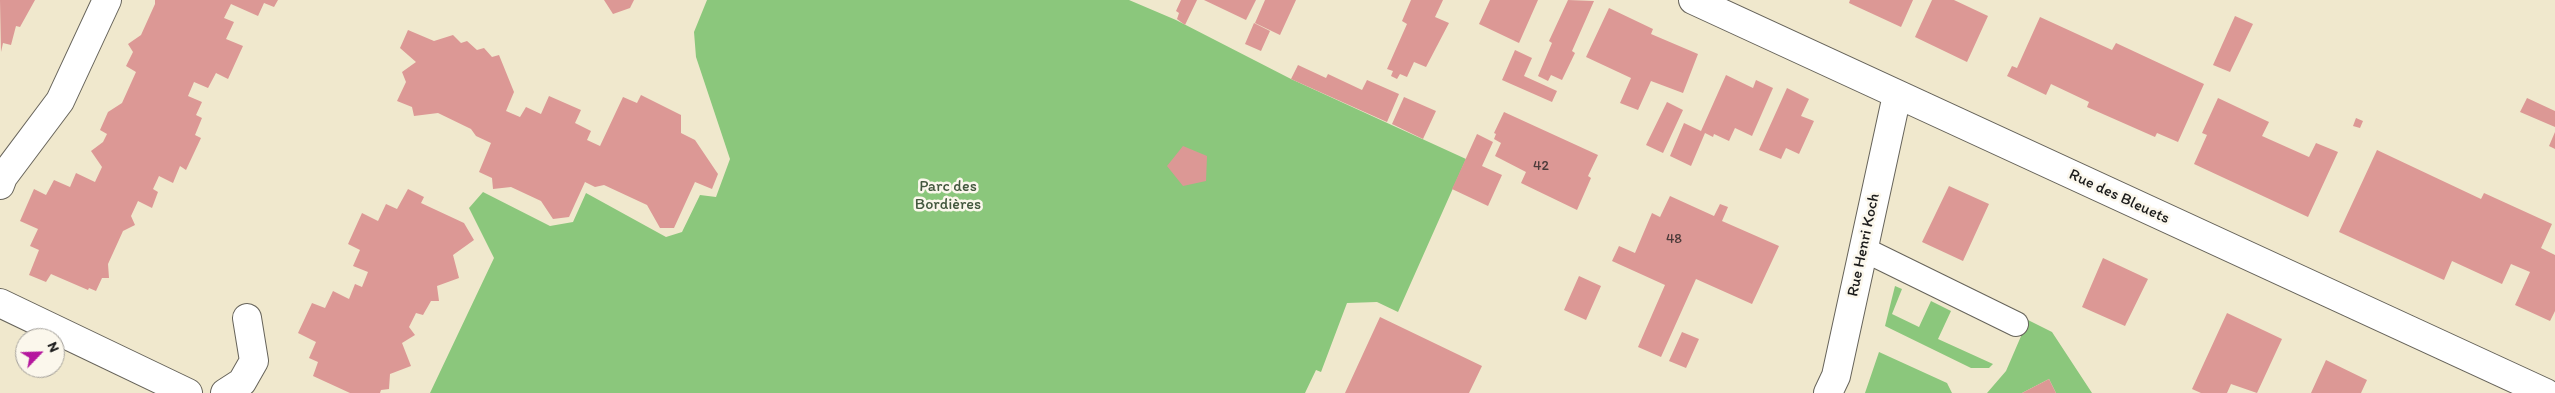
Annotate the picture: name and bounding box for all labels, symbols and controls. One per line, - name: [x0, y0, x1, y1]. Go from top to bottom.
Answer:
- house number: 42: [1533, 158, 1549, 174]
- street label: Rue des Bleuets: [2066, 165, 2172, 229]
- park label: Parc des Bordières: [915, 177, 981, 215]
- street label: Rue Henri Koch: [1844, 192, 1884, 298]
- house number: 48: [1666, 231, 1682, 247]
- north arrow: [15, 328, 65, 378]
- text: N: [44, 339, 63, 355]

